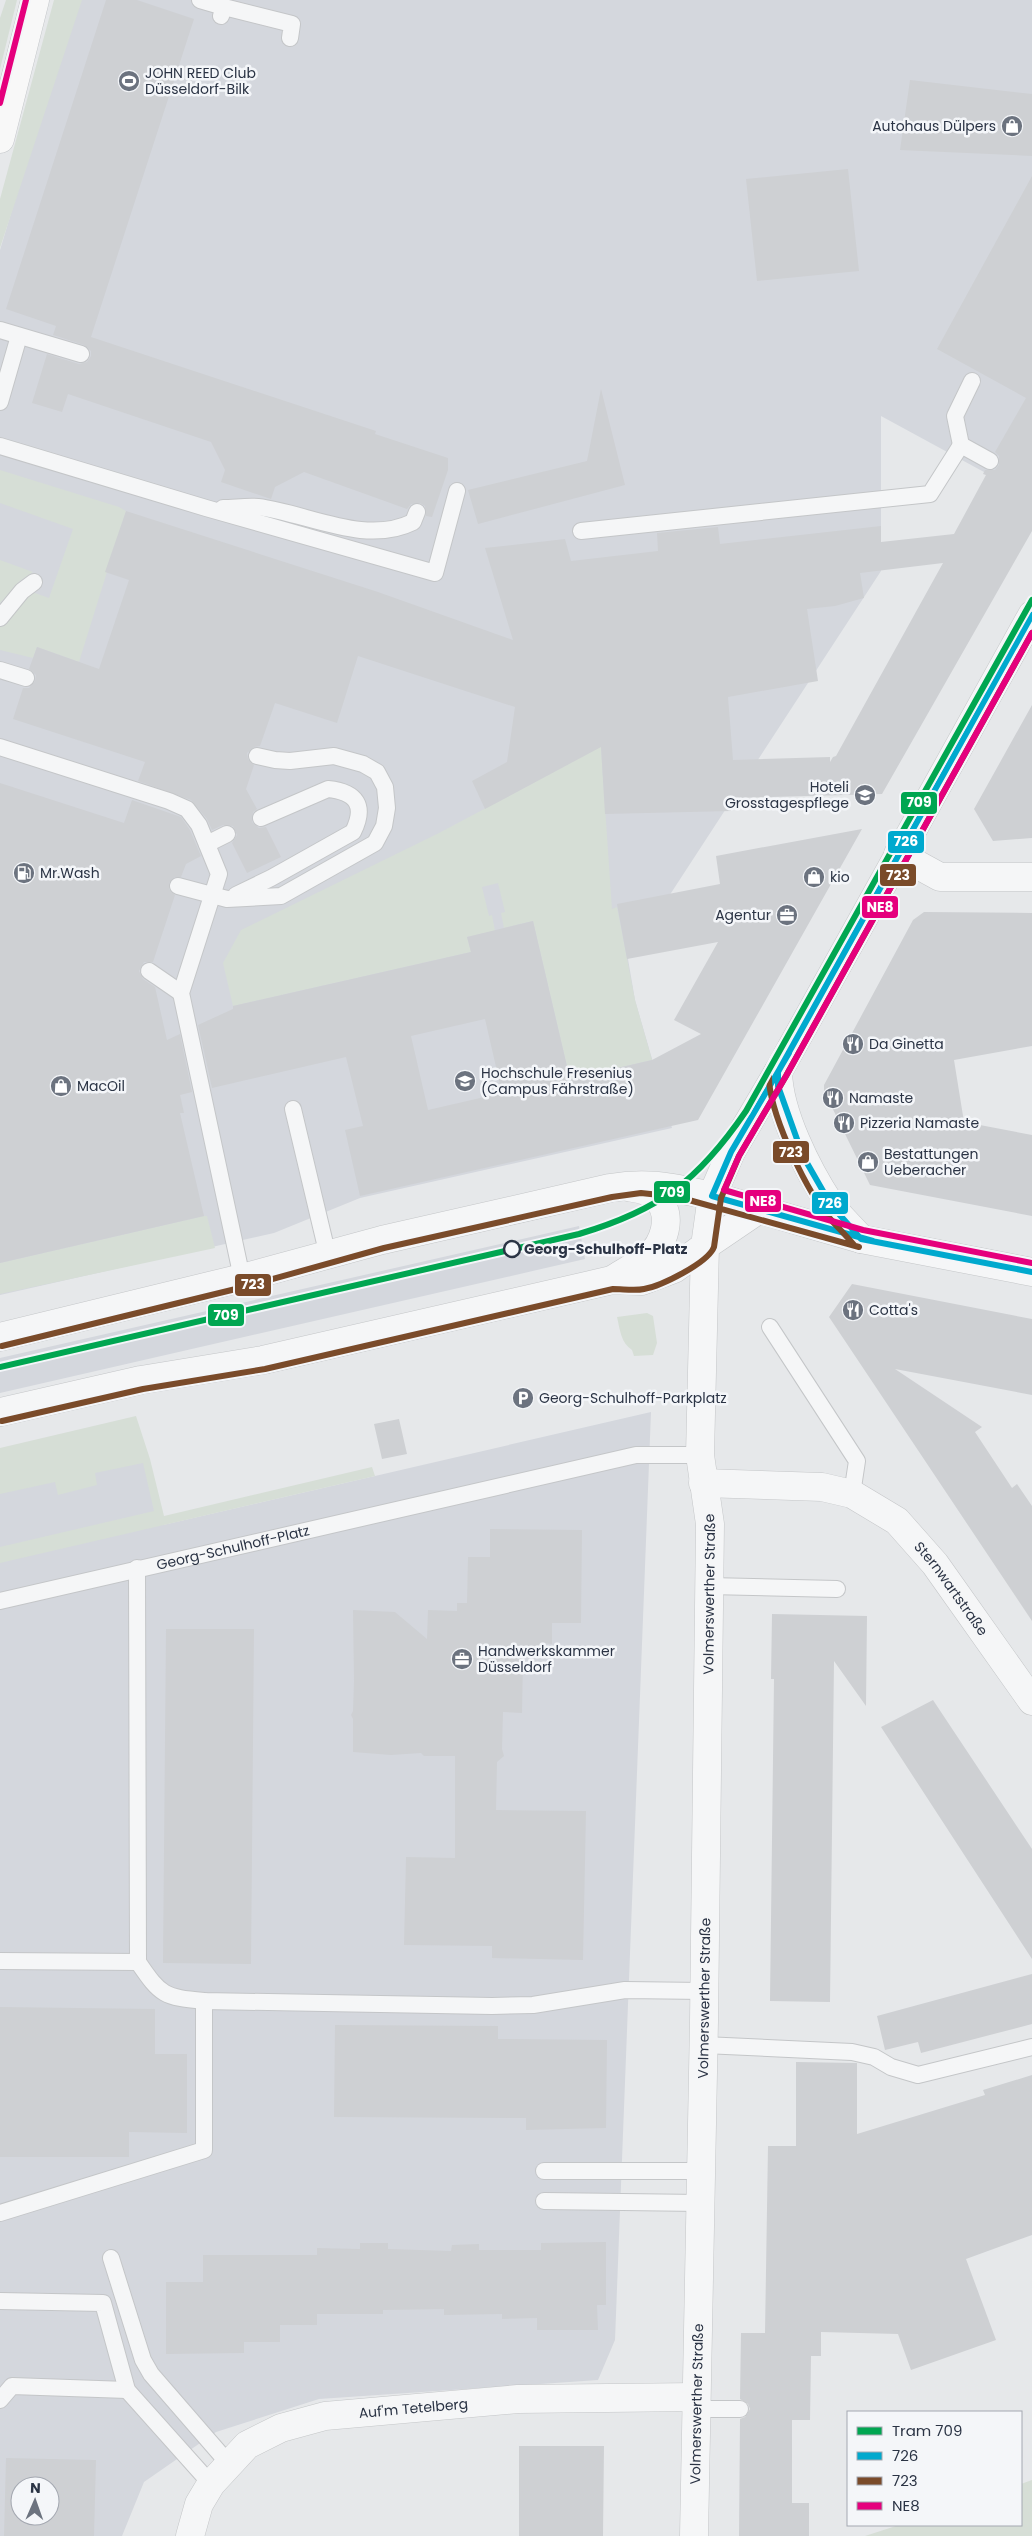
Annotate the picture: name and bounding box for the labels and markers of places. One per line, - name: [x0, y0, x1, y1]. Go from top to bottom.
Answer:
- place label: JOHN REED Club Düsseldorf-Bilk: [145, 63, 256, 99]
- sports icon: JOHN REED Club Düsseldorf-Bilk: [117, 69, 141, 93]
- shop icon: Autohaus Dülpers: [1000, 114, 1024, 138]
- place label: Autohaus Dülpers: [872, 116, 996, 136]
- place label: Hoteli Grosstagespflege: [725, 777, 849, 813]
- school or university icon: Hoteli Grosstagespflege: [853, 783, 877, 807]
- fuel station icon: Mr.Wash: [12, 861, 36, 885]
- place label: Mr.Wash: [40, 863, 100, 883]
- shop icon: kio: [802, 865, 826, 889]
- place label: kio: [830, 867, 850, 887]
- office icon: Agentur: [775, 903, 799, 927]
- place label: Agentur: [715, 905, 771, 925]
- restaurant icon: Da Ginetta: [841, 1032, 865, 1056]
- place label: Da Ginetta: [869, 1034, 944, 1054]
- place label: Hochschule Fresenius (Campus Fährstraße): [481, 1063, 634, 1099]
- school or university icon: Hochschule Fresenius (Campus Fährstraße): [453, 1069, 477, 1093]
- shop icon: MacOil: [49, 1074, 73, 1098]
- place label: MacOil: [77, 1076, 125, 1096]
- restaurant icon: Namaste: [821, 1086, 845, 1110]
- place label: Namaste: [849, 1088, 914, 1108]
- restaurant icon: Pizzeria Namaste: [832, 1111, 856, 1135]
- place label: Pizzeria Namaste: [860, 1113, 979, 1133]
- place label: Bestattungen Ueberacher: [884, 1144, 978, 1180]
- shop icon: Bestattungen Ueberacher: [856, 1150, 880, 1174]
- place label: Georg-Schulhoff-Platz: [524, 1239, 688, 1259]
- marker: Georg-Schulhoff-Platz: [503, 1240, 521, 1258]
- restaurant icon: Cotta's: [841, 1298, 865, 1322]
- place label: Cotta's: [869, 1300, 918, 1320]
- parking icon: Georg-Schulhoff-Parkplatz: [511, 1386, 535, 1410]
- place label: Georg-Schulhoff-Parkplatz: [539, 1388, 727, 1408]
- place label: Handwerkskammer Düsseldorf: [478, 1641, 615, 1677]
- office icon: Handwerkskammer Düsseldorf: [450, 1647, 474, 1671]

